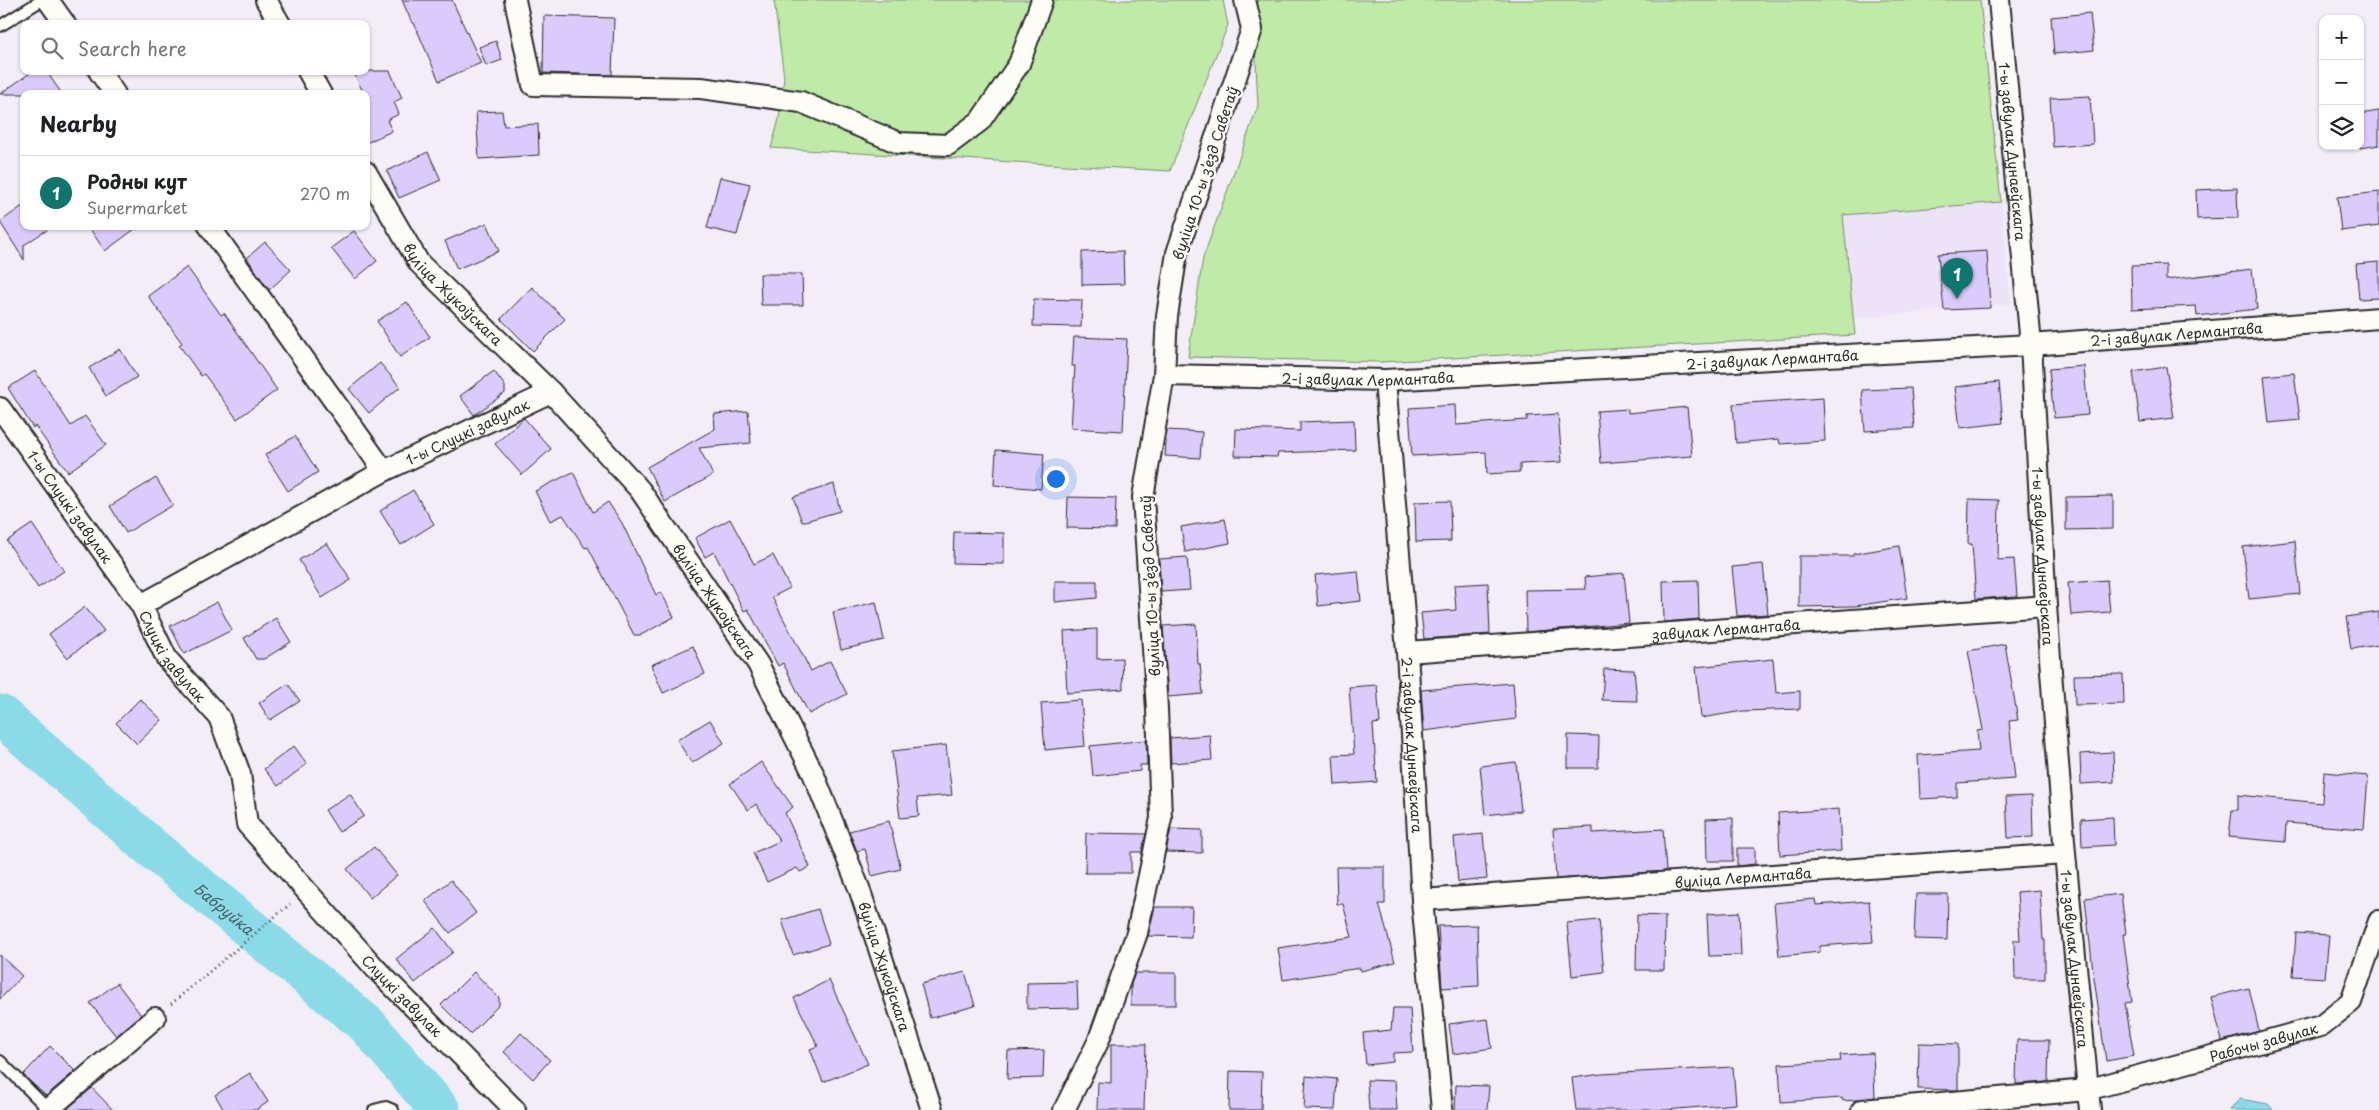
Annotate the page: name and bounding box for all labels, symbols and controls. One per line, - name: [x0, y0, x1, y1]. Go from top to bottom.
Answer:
- map controls: [2319, 15, 2364, 150]
- button: +: [2319, 15, 2364, 60]
- search box: [20, 20, 370, 75]
- icon: search: [38, 34, 66, 62]
- text: Search here: [78, 34, 187, 62]
- button: −: [2319, 60, 2364, 105]
- street label: 1-ы завулак Дунаеўскага: [1994, 61, 2032, 242]
- street label: вуліца 10-ы зʼезд Саветаў: [1167, 83, 1243, 263]
- button: layers: [2319, 105, 2364, 150]
- text: Nearby: [40, 107, 117, 139]
- text: Родны кут: [87, 167, 187, 195]
- text: 1: [52, 181, 60, 205]
- text: 270 m: [300, 181, 350, 205]
- text: Supermarket: [87, 195, 187, 219]
- street label: вуліца Жукоўскага: [399, 239, 508, 350]
- pin: 1: [1941, 258, 1973, 299]
- street label: 2-і завулак Лермантава: [2090, 317, 2264, 351]
- street label: 2-і завулак Лермантава: [1686, 344, 1859, 374]
- street label: 2-і завулак Лермантава: [1281, 366, 1455, 391]
- street label: 1-ы Слуцкі завулак: [402, 393, 533, 470]
- street label: 1-ы Слуцкі завулак: [23, 446, 119, 568]
- your location: [1043, 466, 1069, 492]
- street label: 1-ы завулак Дунаеўскага: [2028, 466, 2059, 646]
- street label: вуліца 10-ы зʼезд Саветаў: [1135, 495, 1165, 677]
- street label: вуліца Жукоўскага: [668, 539, 762, 663]
- street label: Слуцкі завулак: [134, 606, 211, 707]
- street label: завулак Лермантава: [1651, 613, 1801, 645]
- street label: 2-і завулак Дунаеўскага: [1397, 656, 1428, 834]
- street label: вуліца Лермантава: [1674, 862, 1813, 892]
- street label: 1-ы завулак Дунаеўскага: [2056, 869, 2094, 1049]
- water label: Бабруйка: [190, 876, 260, 940]
- street label: вуліца Жукоўскага: [854, 899, 916, 1034]
- street label: Слуцкі завулак: [357, 950, 448, 1042]
- street label: Рабочы завулак: [2207, 1017, 2321, 1067]

